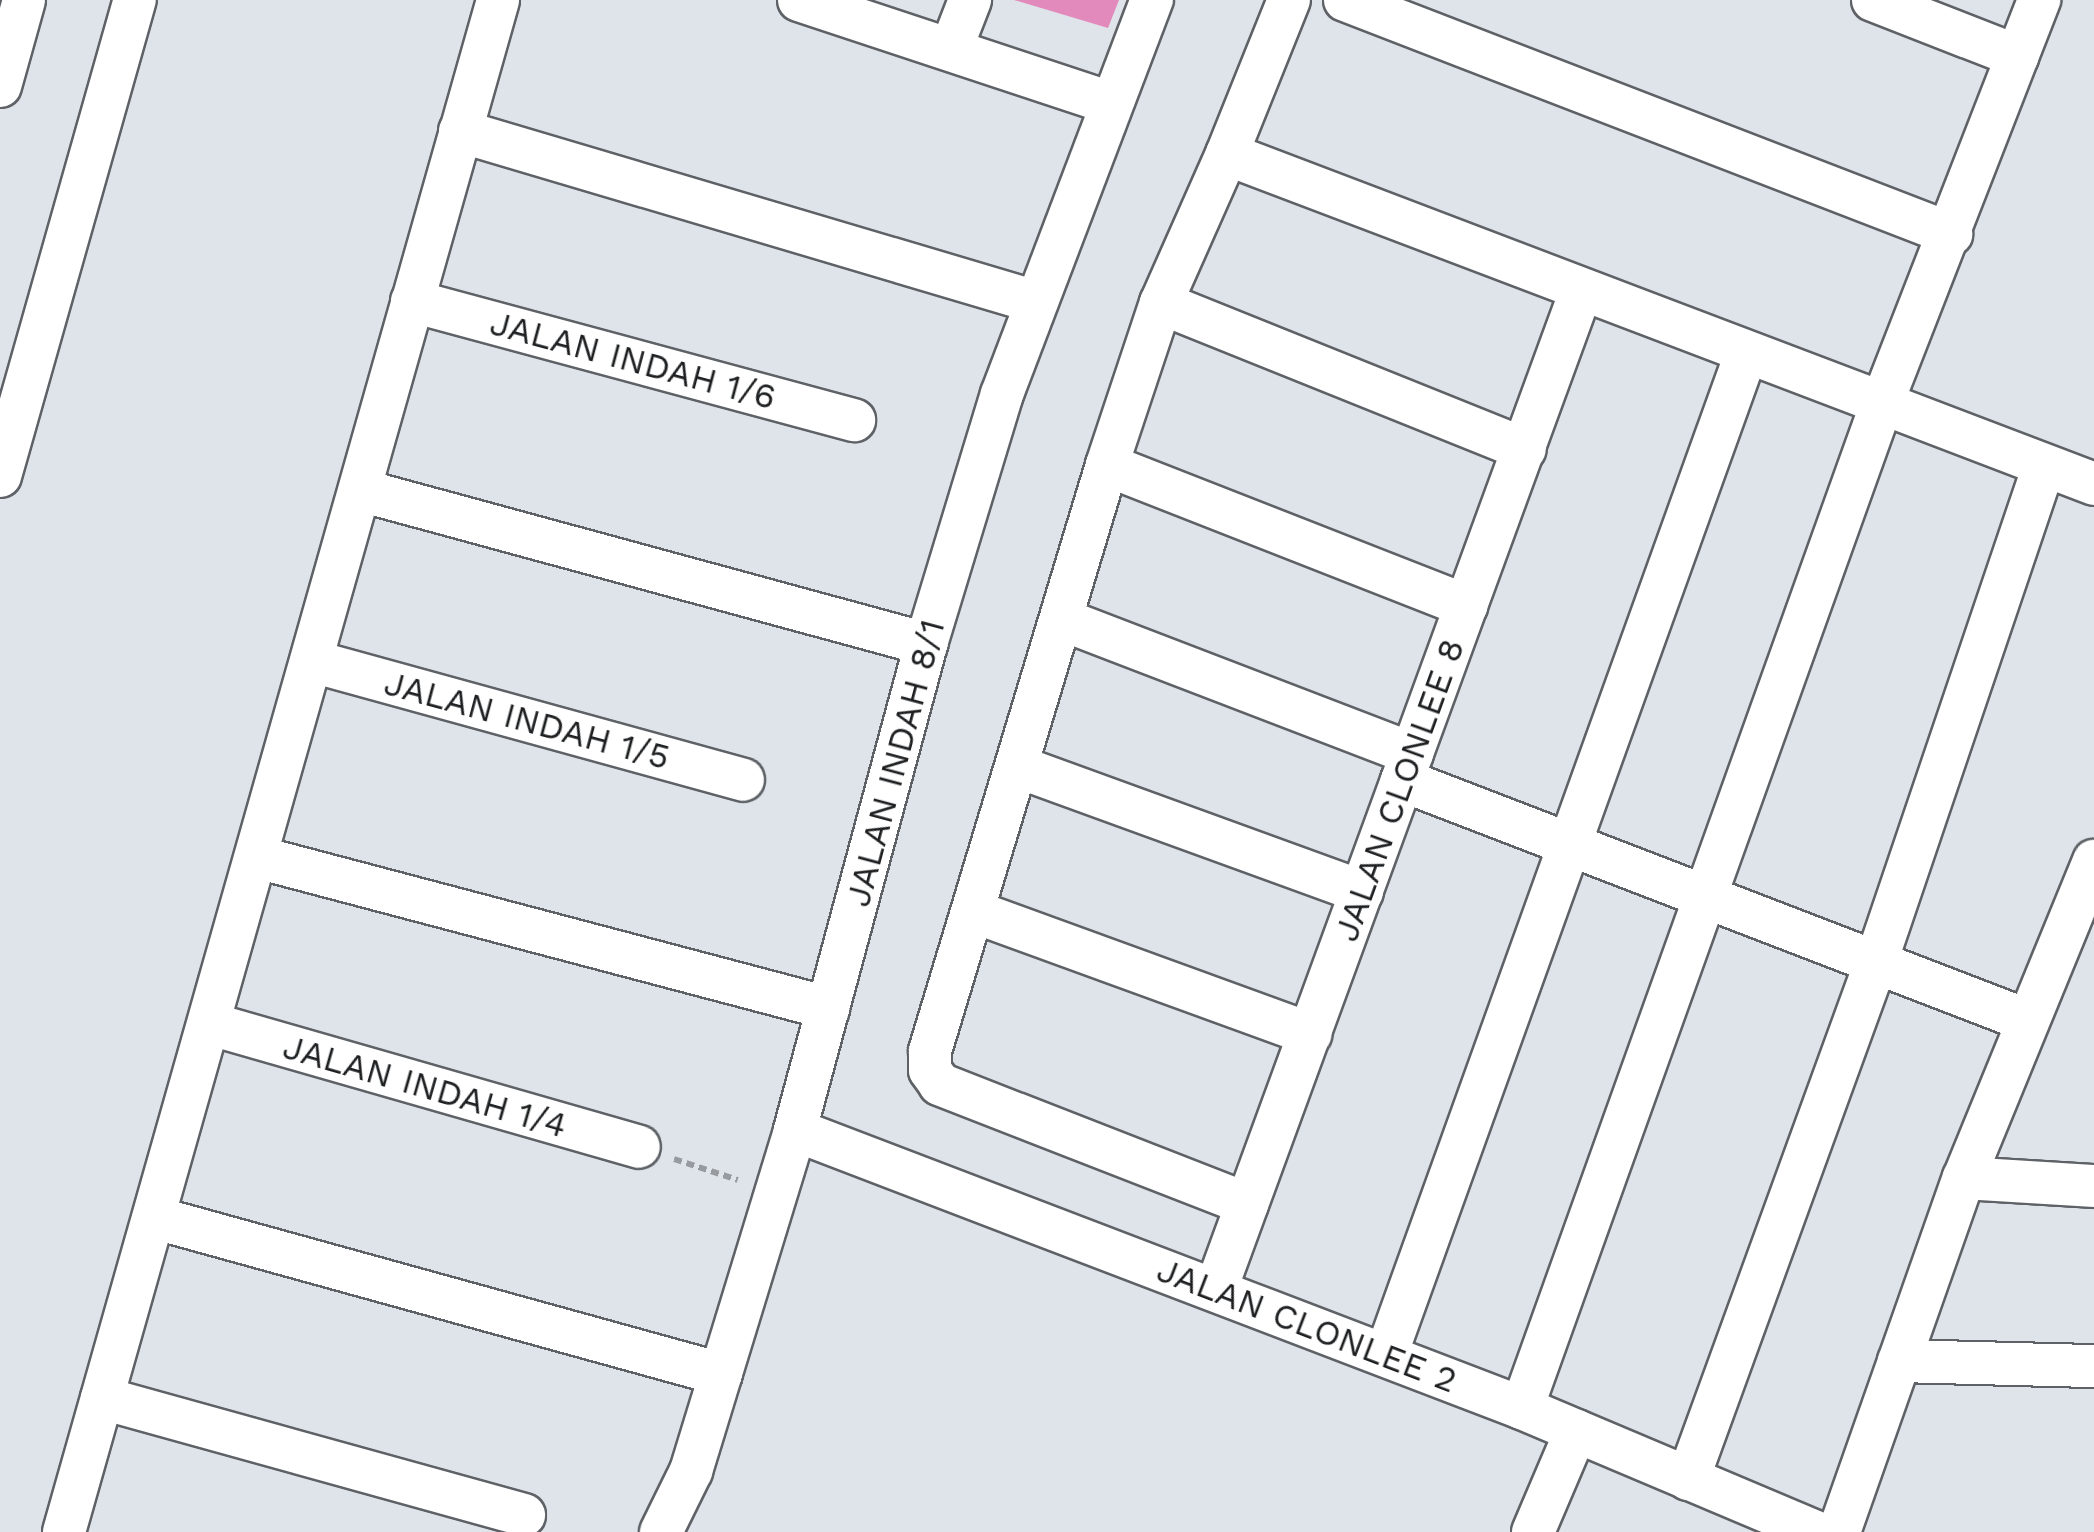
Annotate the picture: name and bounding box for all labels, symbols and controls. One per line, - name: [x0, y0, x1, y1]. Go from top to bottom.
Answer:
- street label: JALAN INDAH 1/6: [485, 302, 781, 418]
- street label: JALAN INDAH 8/1: [836, 615, 954, 911]
- street label: JALAN CLONLEE 8: [1325, 633, 1473, 947]
- street label: JALAN INDAH 1/5: [379, 662, 675, 778]
- street label: JALAN INDAH 1/4: [278, 1025, 572, 1147]
- street label: JALAN CLONLEE 2: [1151, 1248, 1463, 1402]

